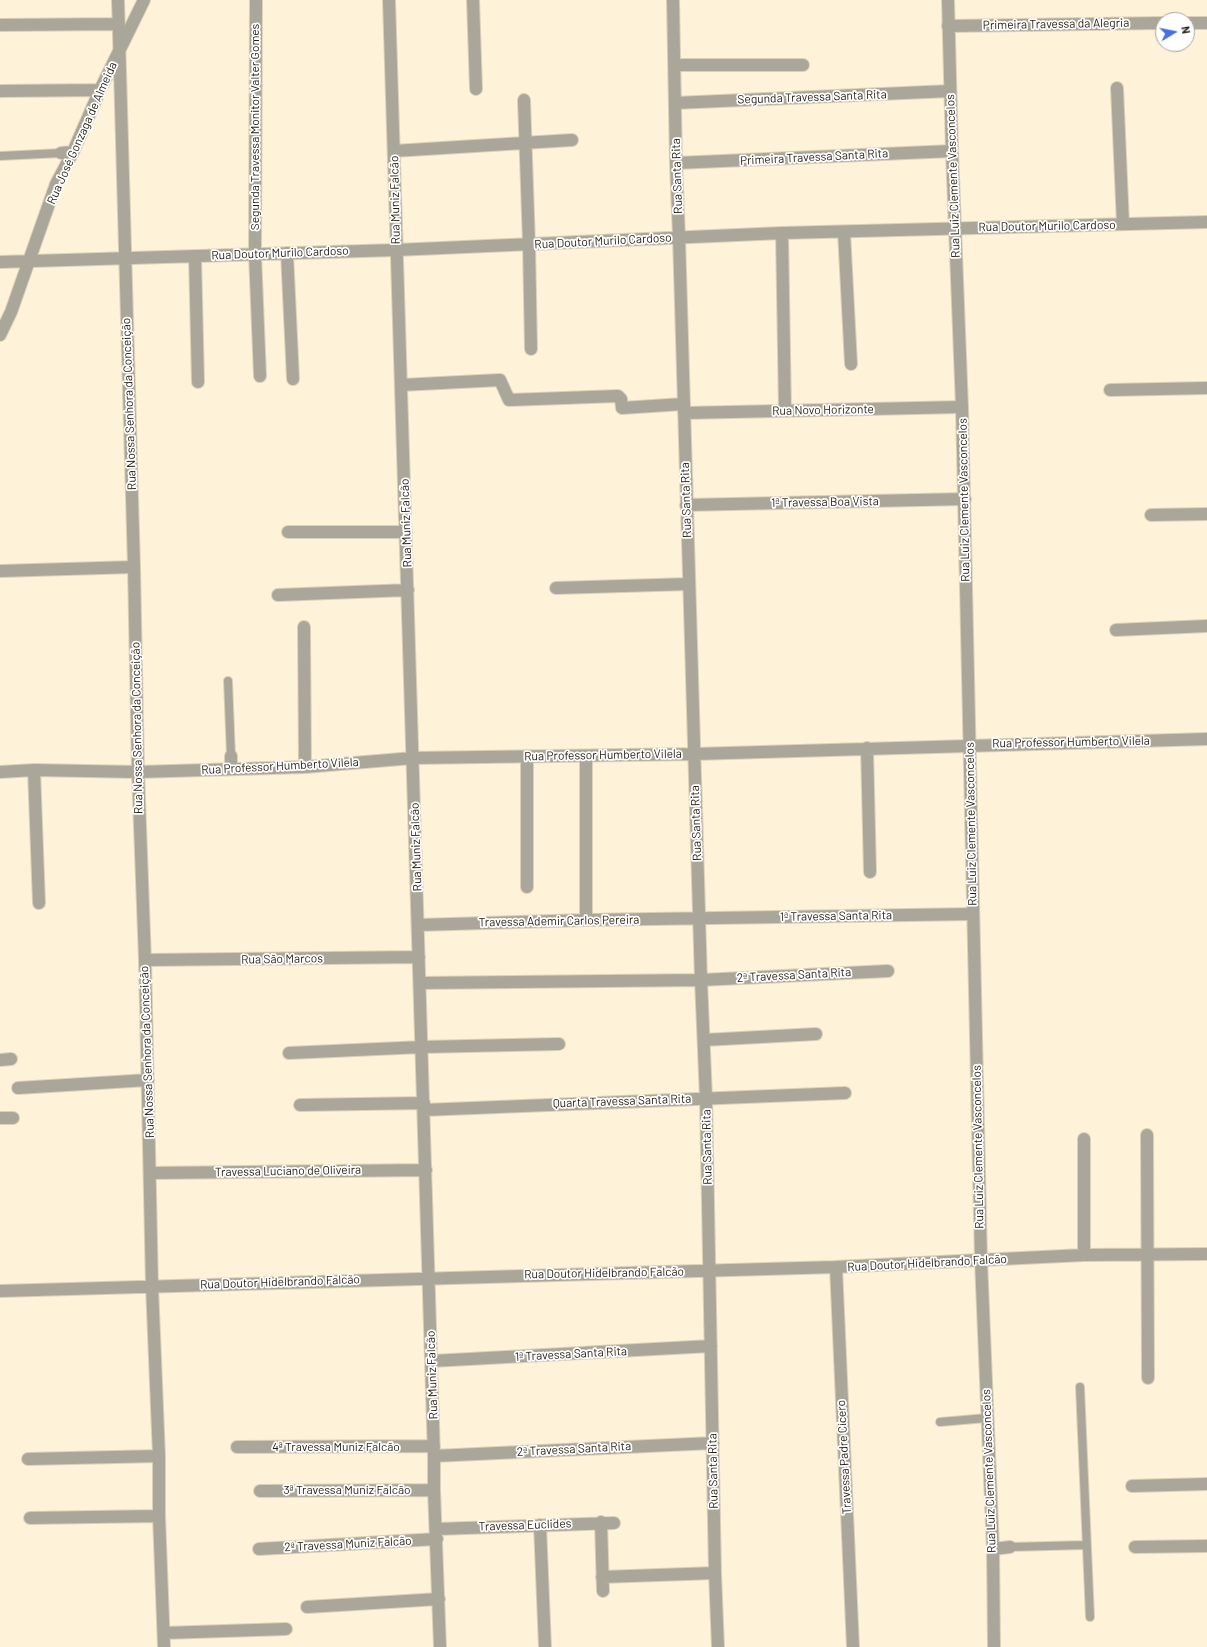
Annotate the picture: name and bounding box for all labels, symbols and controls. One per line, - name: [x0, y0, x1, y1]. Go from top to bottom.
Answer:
- north arrow: [1155, 12, 1195, 52]
- street label: Primeira Travessa da Alegria: [983, 16, 1129, 32]
- street label: Segunda Travessa Monitor Valter Gomes: [248, 24, 262, 230]
- text: N: [1179, 25, 1193, 35]
- street label: Rua José Gonzaga de Almeida: [44, 60, 120, 206]
- street label: Segunda Travessa Santa Rita: [737, 87, 887, 107]
- street label: Rua Luiz Clemente Vasconcelos: [943, 94, 963, 258]
- street label: Rua Santa Rita: [668, 138, 686, 214]
- street label: Primeira Travessa Santa Rita: [740, 146, 888, 168]
- street label: Rua Muniz Falcão: [387, 156, 403, 244]
- street label: Rua Doutor Murilo Cardoso: [978, 218, 1116, 234]
- street label: Rua Doutor Murilo Cardoso: [534, 230, 672, 252]
- street label: Rua Doutor Murilo Cardoso: [211, 243, 349, 263]
- street label: Rua Nossa Senhora da Conceição: [119, 318, 139, 490]
- street label: Rua Novo Horizonte: [772, 402, 874, 418]
- street label: Rua Luiz Clemente Vasconcelos: [955, 418, 973, 582]
- street label: Rua Santa Rita: [677, 462, 695, 538]
- street label: Rua Muniz Falcão: [397, 478, 415, 568]
- street label: 1ª Travessa Boa Vista: [771, 494, 879, 510]
- street label: Rua Nossa Senhora da Conceição: [128, 642, 146, 814]
- street label: Rua Professor Humberto Vilela: [992, 733, 1150, 751]
- street label: Rua Luiz Clemente Vasconcelos: [962, 742, 980, 906]
- street label: Rua Professor Humberto Vilela: [524, 746, 682, 764]
- street label: Rua Professor Humberto Vilela: [201, 755, 359, 777]
- street label: Rua Santa Rita: [687, 785, 705, 861]
- street label: Rua Muniz Falcão: [407, 802, 425, 892]
- street label: 1ª Travessa Santa Rita: [780, 908, 892, 924]
- street label: Travessa Ademir Carlos Pereira: [478, 912, 640, 930]
- street label: Rua São Marcos: [241, 951, 323, 967]
- street label: 2ª Travessa Santa Rita: [737, 965, 851, 985]
- street label: Rua Nossa Senhora da Conceição: [137, 966, 157, 1138]
- street label: Rua Luiz Clemente Vasconcelos: [969, 1065, 987, 1229]
- street label: Quarta Travessa Santa Rita: [553, 1091, 691, 1111]
- street label: Rua Santa Rita: [699, 1109, 715, 1185]
- street label: Travessa Luciano de Oliveira: [215, 1163, 361, 1179]
- street label: Rua Doutor Hidelbrando Falcão: [847, 1252, 1007, 1274]
- street label: Rua Doutor Hidelbrando Falcão: [524, 1264, 684, 1282]
- street label: Rua Doutor Hidelbrando Falcão: [200, 1272, 360, 1292]
- street label: Rua Muniz Falcão: [423, 1330, 441, 1420]
- street label: 1ª Travessa Santa Rita: [515, 1344, 627, 1364]
- street label: Rua Luiz Clemente Vasconcelos: [979, 1389, 999, 1553]
- street label: Travessa Padre Cícero: [834, 1399, 854, 1515]
- street label: Rua Santa Rita: [705, 1433, 721, 1509]
- street label: 2ª Travessa Santa Rita: [517, 1439, 631, 1459]
- street label: 4ª Travessa Muniz Falcão: [272, 1440, 400, 1454]
- street label: 3ª Travessa Muniz Falcão: [283, 1483, 411, 1497]
- street label: Travessa Euclides: [478, 1516, 572, 1534]
- street label: 2ª Travessa Muniz Falcão: [284, 1533, 412, 1555]

